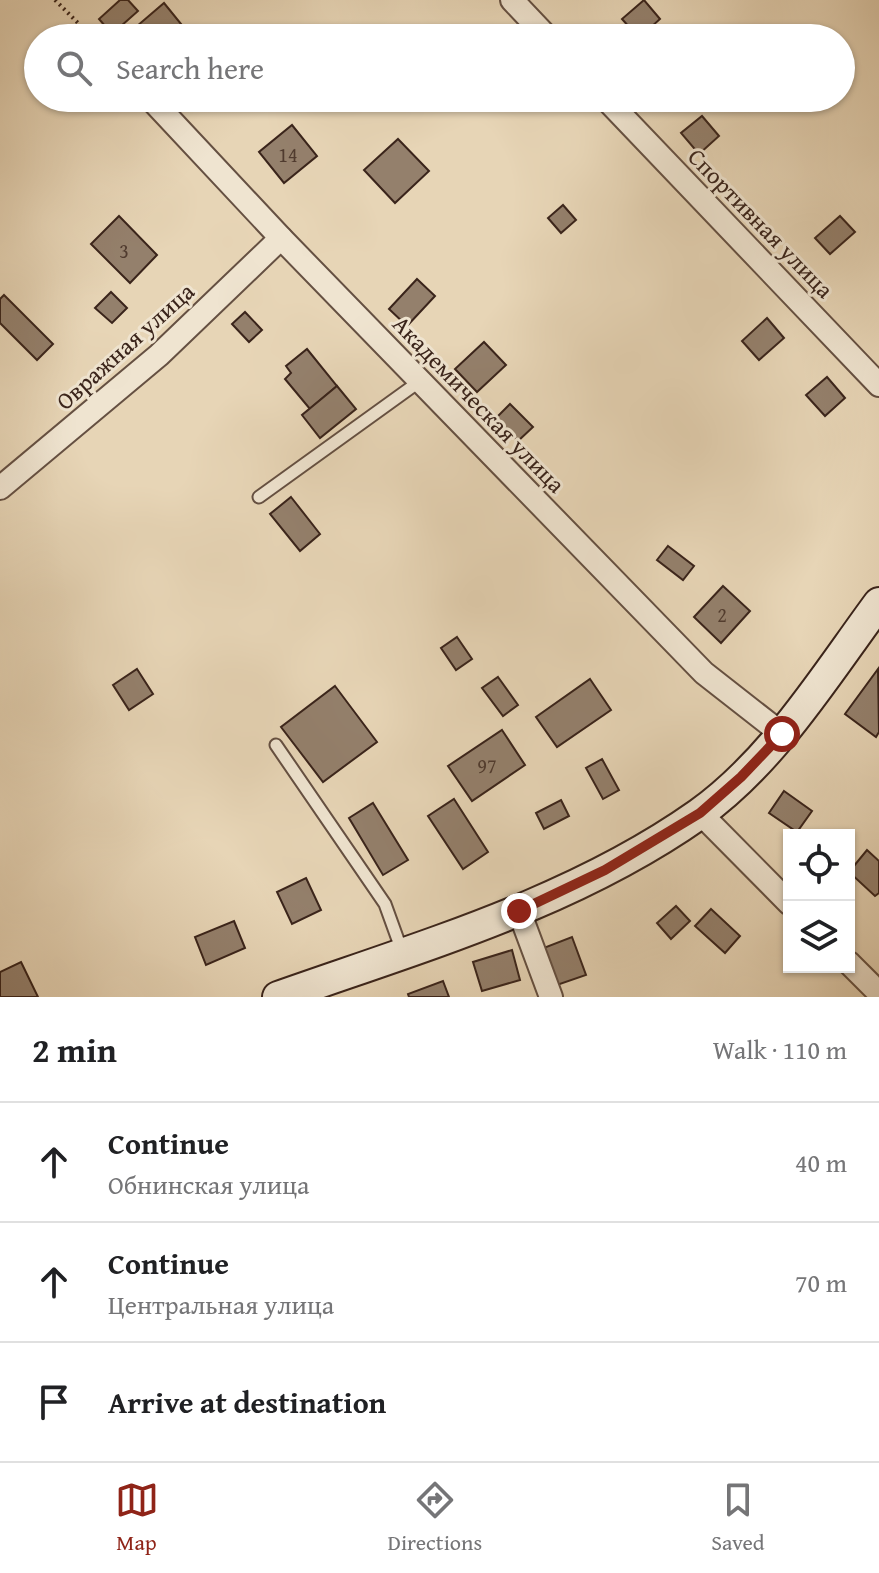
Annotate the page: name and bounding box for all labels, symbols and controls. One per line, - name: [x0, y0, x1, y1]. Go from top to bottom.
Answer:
- search box: [24, 24, 855, 112]
- icon: search: [52, 46, 96, 90]
- text: Search here: [116, 46, 264, 90]
- house number: 14: [278, 140, 298, 169]
- street label: Спортивная улица: [680, 140, 842, 306]
- house number: 3: [119, 236, 129, 265]
- street label: Овражная улица: [48, 274, 202, 418]
- street label: Академическая улица: [385, 307, 574, 501]
- house number: 2: [717, 600, 727, 629]
- route start: [764, 716, 800, 752]
- house number: 97: [477, 751, 497, 780]
- map controls: [783, 829, 855, 973]
- button: locate: [783, 829, 855, 901]
- route end: [501, 893, 537, 929]
- button: layers: [783, 901, 855, 973]
- text: 2 min: [32, 1025, 117, 1074]
- text: Walk · 110 m: [713, 1030, 847, 1069]
- text: Continue: [108, 1121, 229, 1165]
- icon: ahead: [32, 1140, 76, 1184]
- text: 40 m: [795, 1143, 847, 1182]
- text: Обнинская улица: [108, 1165, 309, 1204]
- text: Continue: [108, 1241, 229, 1285]
- icon: ahead: [32, 1260, 76, 1304]
- text: 70 m: [795, 1263, 847, 1302]
- text: Центральная улица: [108, 1285, 334, 1324]
- icon: arrive: [32, 1380, 76, 1424]
- text: Arrive at destination: [108, 1380, 386, 1424]
- tab: Map: [115, 1478, 159, 1558]
- tab: Directions: [388, 1478, 482, 1558]
- tab: Saved: [711, 1478, 764, 1558]

